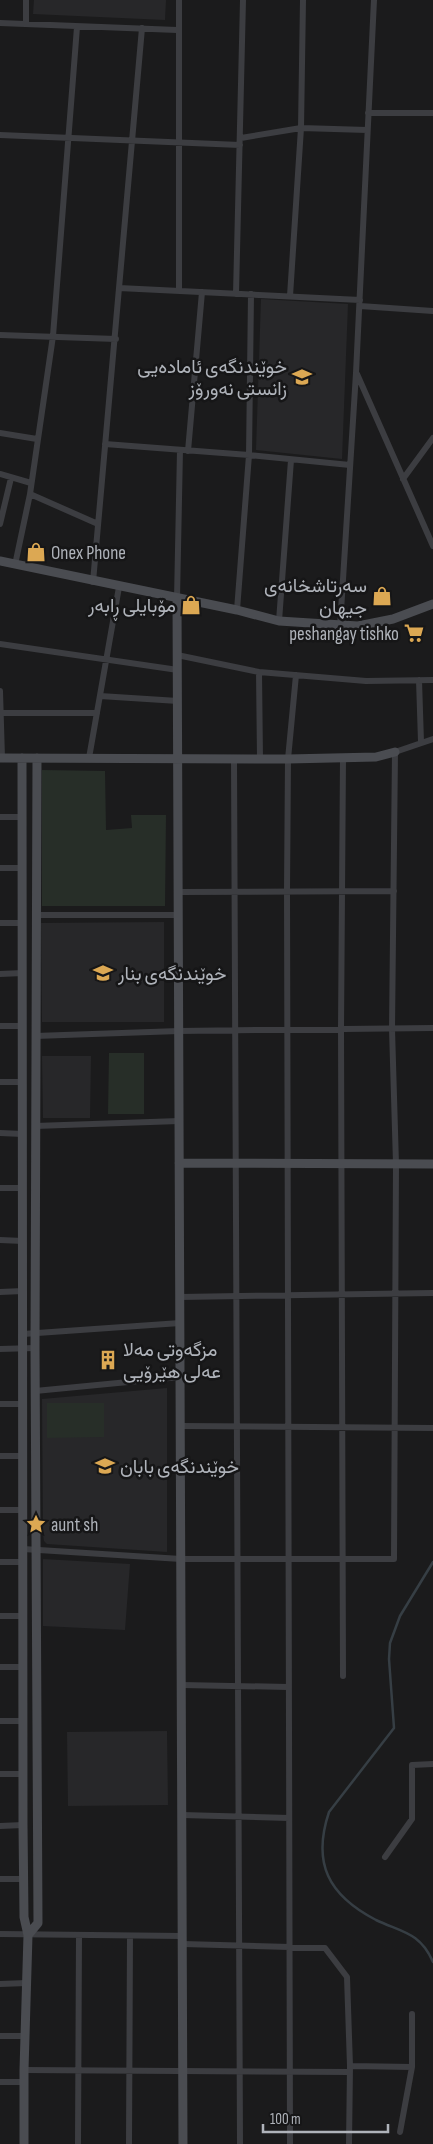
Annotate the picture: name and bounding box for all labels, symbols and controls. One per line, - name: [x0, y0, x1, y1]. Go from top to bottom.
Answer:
- place label: خوێندنگەی ئامادەیی زانستی نەورۆز: [137, 356, 287, 401]
- school or university icon: خوێندنگەی ئامادەیی زانستی نەورۆز: [291, 366, 313, 388]
- shop icon: Onex Phone: [25, 541, 47, 563]
- place label: Onex Phone: [51, 542, 126, 565]
- place label: سەرتاشخانەی جیهان: [264, 575, 367, 620]
- shop icon: سەرتاشخانەی جیهان: [371, 585, 393, 607]
- shop icon: مۆبایلی ڕابەر: [180, 594, 202, 616]
- place label: مۆبایلی ڕابەر: [87, 595, 176, 621]
- supermarket icon: peshangay tishko: [403, 622, 425, 644]
- place label: peshangay tishko: [289, 623, 399, 646]
- school or university icon: خوێندنگەی بنار: [92, 962, 114, 984]
- place label: خوێندنگەی بنار: [117, 963, 227, 986]
- place label: مزگەوتی مەلا عەلی هێرۆیی: [123, 1339, 221, 1384]
- building icon: مزگەوتی مەلا عەلی هێرۆیی: [97, 1349, 119, 1371]
- school or university icon: خوێندنگەی بابان: [94, 1455, 116, 1477]
- place label: خوێندنگەی بابان: [120, 1456, 239, 1479]
- place icon: aunt sh: [25, 1513, 47, 1535]
- place label: aunt sh: [51, 1514, 98, 1537]
- scale bar: [263, 2102, 388, 2134]
- text: 100 m: [270, 2110, 301, 2129]

